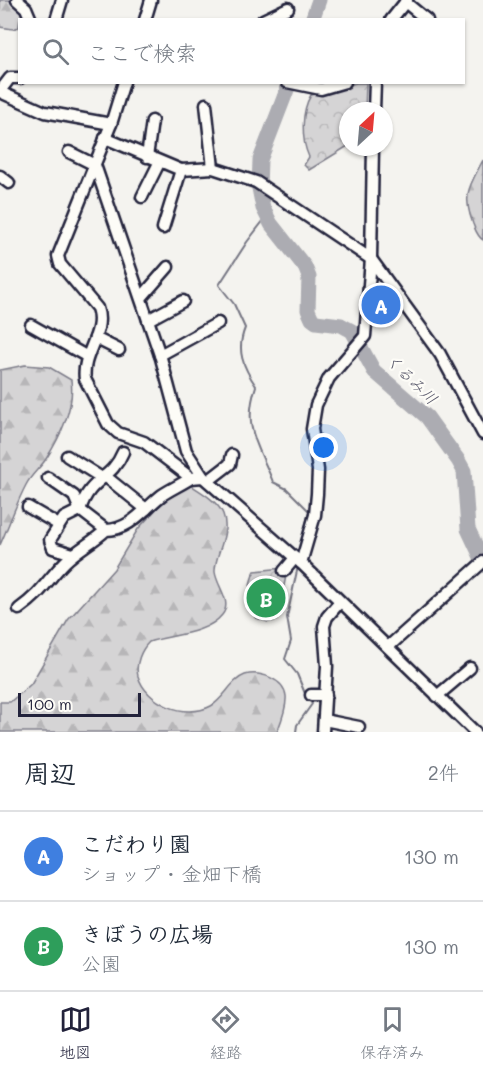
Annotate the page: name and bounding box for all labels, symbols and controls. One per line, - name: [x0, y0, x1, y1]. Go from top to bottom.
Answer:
- search box: [18, 18, 465, 84]
- icon: search: [39, 35, 72, 68]
- text: ここで検索: [87, 38, 197, 67]
- north arrow: [339, 102, 393, 156]
- pin: A: [362, 282, 400, 328]
- water label: くるみ川: [382, 349, 443, 408]
- your location: [309, 433, 338, 462]
- pin: B: [246, 576, 286, 620]
- scale bar: [18, 690, 141, 718]
- text: 100 m: [27, 693, 72, 714]
- text: 周辺: [24, 756, 76, 790]
- text: 2件: [428, 759, 459, 785]
- text: こだわり園: [81, 829, 191, 858]
- text: A: [37, 843, 50, 869]
- text: 130 m: [404, 843, 459, 869]
- text: ショップ · 金畑下橋: [81, 860, 262, 886]
- text: きぼうの広場: [81, 919, 213, 948]
- text: B: [37, 933, 50, 959]
- text: 130 m: [404, 933, 459, 959]
- text: 公園: [81, 950, 121, 976]
- tab: 地図: [59, 1003, 92, 1063]
- tab: 経路: [209, 1003, 242, 1063]
- tab: 保存済み: [360, 1003, 424, 1063]

